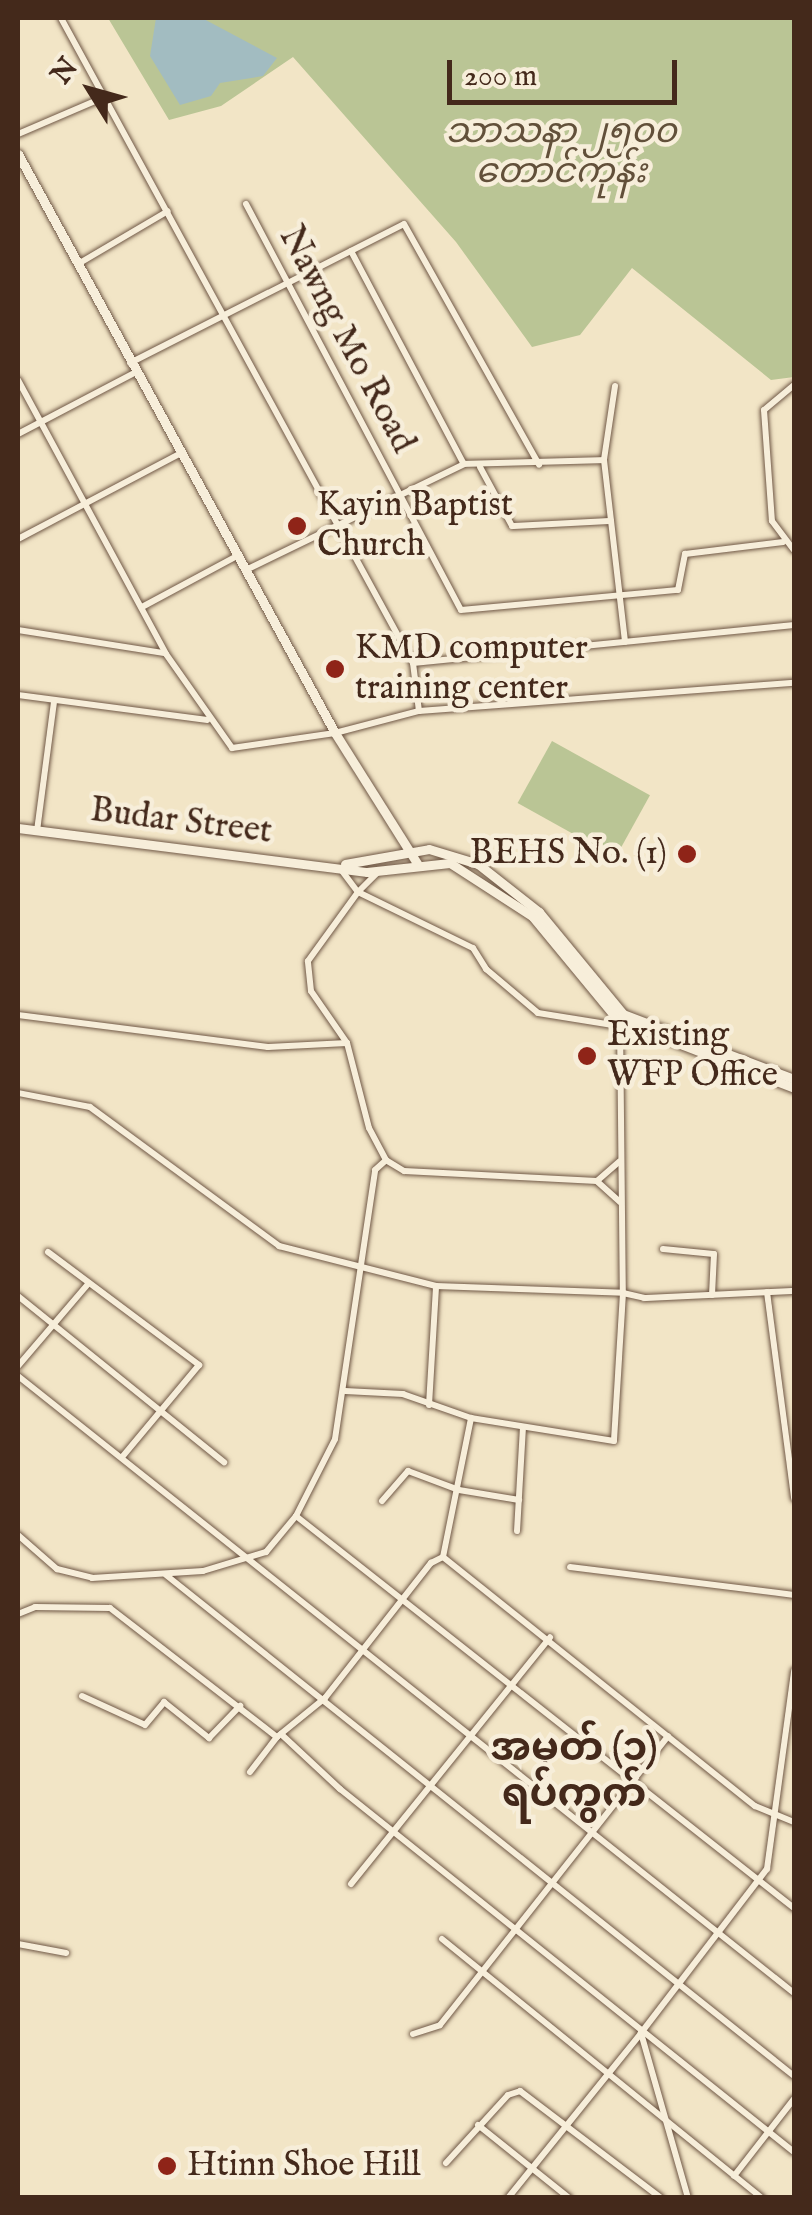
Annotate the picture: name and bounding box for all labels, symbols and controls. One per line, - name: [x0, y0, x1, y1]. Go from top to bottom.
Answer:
- north arrow: [40, 40, 140, 140]
- scale bar: [452, 40, 682, 102]
- text: N: [44, 51, 87, 92]
- text: 200 m: [464, 58, 537, 96]
- park label: သာသနာ ၂၅၀၀ တောင်ကုန်း: [446, 112, 676, 194]
- street label: Nawng Mo Road: [269, 220, 423, 460]
- place label: Kayin Baptist Church: [317, 485, 513, 567]
- marker: Kayin Baptist Church: [286, 515, 308, 537]
- place label: KMD computer training center: [355, 628, 588, 710]
- marker: KMD computer training center: [324, 658, 346, 680]
- street label: Budar Street: [88, 790, 274, 854]
- place label: BEHS No. (1): [470, 833, 667, 875]
- marker: BEHS No. (1): [676, 843, 698, 865]
- place label: Existing WFP Office: [607, 1015, 778, 1097]
- marker: Existing WFP Office: [576, 1045, 598, 1067]
- district label: အမှတ် (၁) ရပ်ကွက်: [491, 1726, 657, 1820]
- place label: Htinn Shoe Hill: [187, 2145, 421, 2187]
- marker: Htinn Shoe Hill: [156, 2155, 178, 2177]

